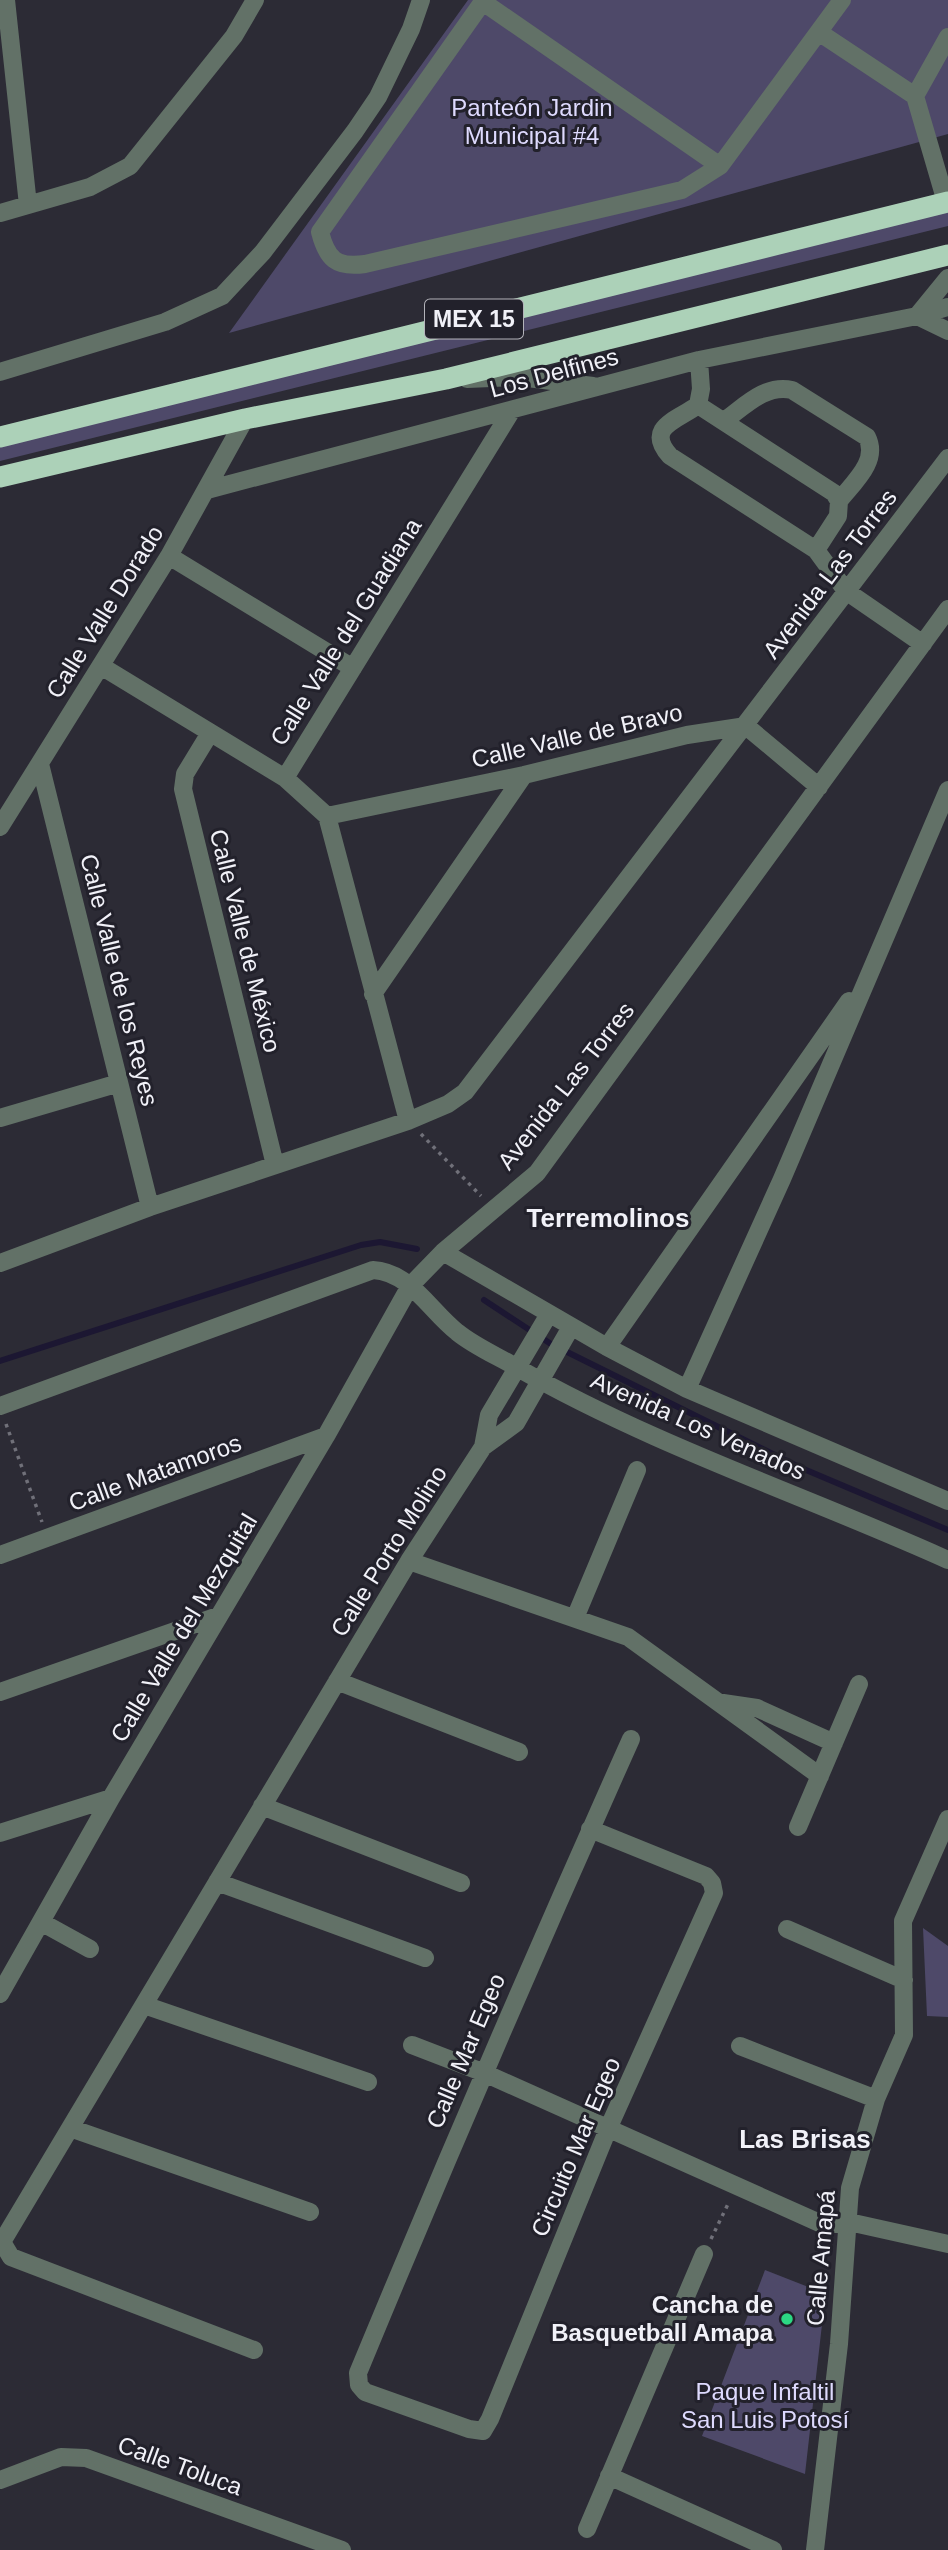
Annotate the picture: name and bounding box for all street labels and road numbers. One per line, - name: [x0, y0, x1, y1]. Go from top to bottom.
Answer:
- road number: MEX 15: [425, 300, 523, 338]
- street label: Los Delfines: [487, 342, 621, 403]
- street label: Avenida Las Torres: [757, 484, 902, 664]
- street label: Calle Valle del Guadiana: [265, 513, 427, 750]
- street label: Calle Valle Dorado: [41, 520, 169, 703]
- street label: Calle Valle de Bravo: [469, 698, 685, 773]
- street label: Calle Valle de México: [205, 827, 286, 1055]
- street label: Calle Valle de los Reyes: [75, 851, 164, 1108]
- street label: Avenida Las Torres: [492, 997, 639, 1175]
- street label: Avenida Los Venados: [587, 1366, 810, 1485]
- street label: Calle Matamoros: [65, 1429, 245, 1516]
- street label: Calle Porto Molino: [325, 1460, 452, 1641]
- street label: Calle Valle del Mezquital: [105, 1509, 262, 1747]
- street label: Calle Mar Egeo: [421, 1969, 510, 2132]
- street label: Circuito Mar Egeo: [526, 2053, 625, 2240]
- street label: Calle Amapá: [801, 2188, 840, 2327]
- street label: Calle Toluca: [114, 2431, 247, 2501]

